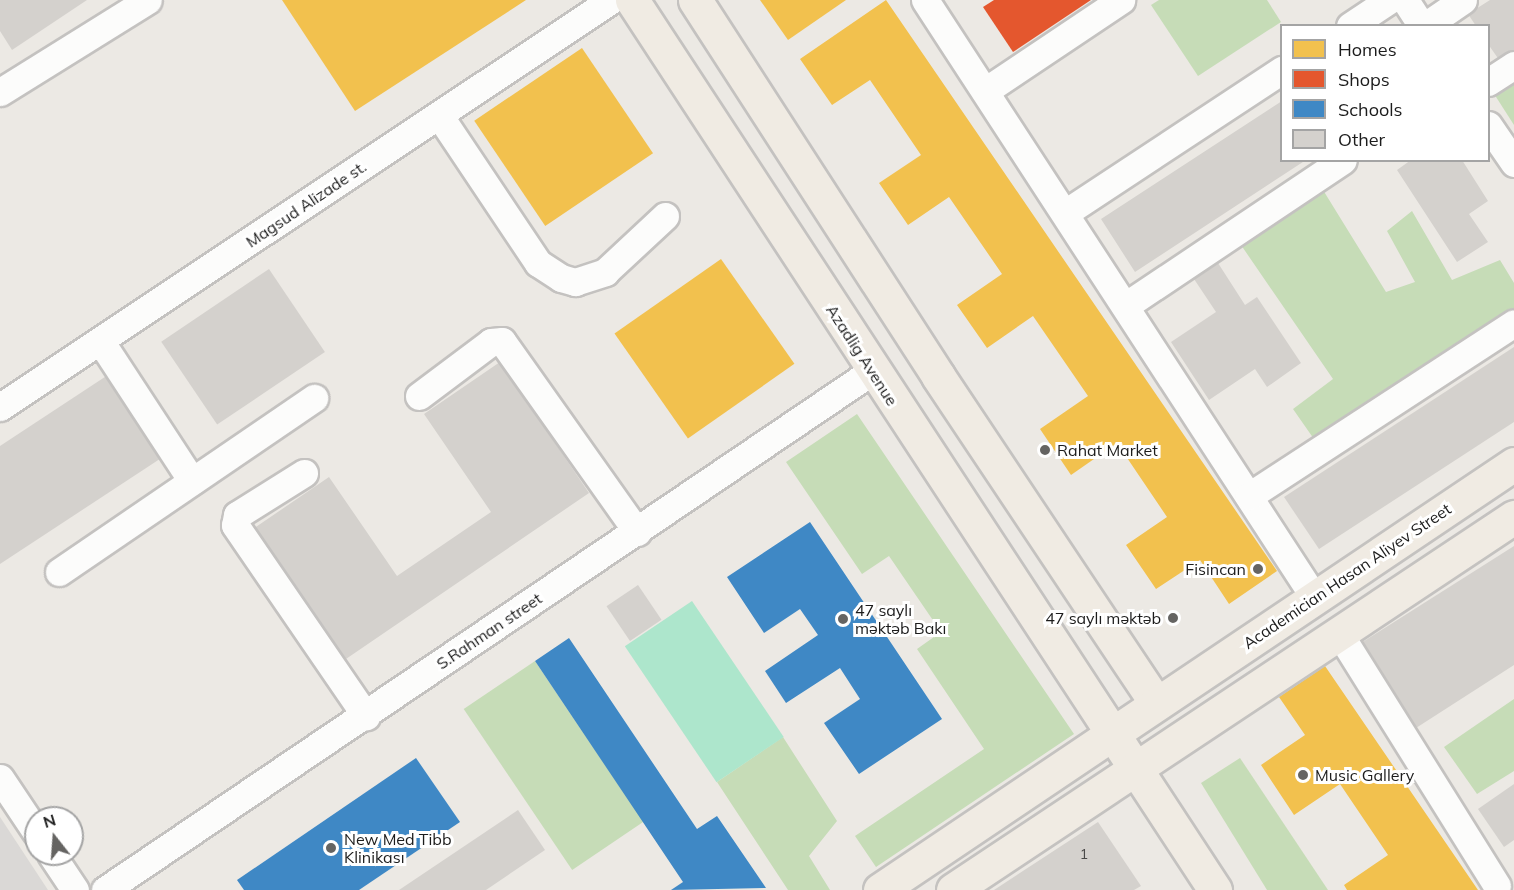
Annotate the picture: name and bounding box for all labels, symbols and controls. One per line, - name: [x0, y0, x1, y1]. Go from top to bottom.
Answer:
- legend: [1280, 24, 1490, 162]
- text: Homes: [1338, 38, 1397, 61]
- text: Shops: [1338, 68, 1390, 91]
- text: Schools: [1338, 98, 1402, 121]
- text: Other: [1338, 128, 1385, 151]
- street label: Magsud Alizade st.: [242, 157, 370, 251]
- street label: Azadlig Avenue: [822, 301, 902, 409]
- place label: Rahat Market: [1057, 440, 1158, 460]
- marker: Rahat Market: [1038, 443, 1052, 457]
- street label: Academician Hasan Aliyev Street: [1239, 499, 1455, 653]
- place label: Fisincan: [1185, 559, 1246, 579]
- marker: Fisincan: [1251, 562, 1265, 576]
- street label: S.Rahman street: [433, 589, 545, 673]
- place label: 47 saylı məktəb Bakı: [855, 600, 946, 638]
- place label: 47 saylı məktəb: [1045, 608, 1161, 628]
- marker: 47 saylı məktəb: [1166, 611, 1180, 625]
- marker: 47 saylı məktəb Bakı: [836, 612, 850, 626]
- place label: Music Gallery: [1315, 765, 1414, 785]
- marker: Music Gallery: [1296, 768, 1310, 782]
- north arrow: [24, 806, 84, 866]
- text: N: [41, 809, 58, 832]
- place label: New Med Tibb Klinikası: [344, 829, 452, 867]
- marker: New Med Tibb Klinikası: [322, 839, 340, 857]
- house number: 1: [1080, 846, 1088, 862]

